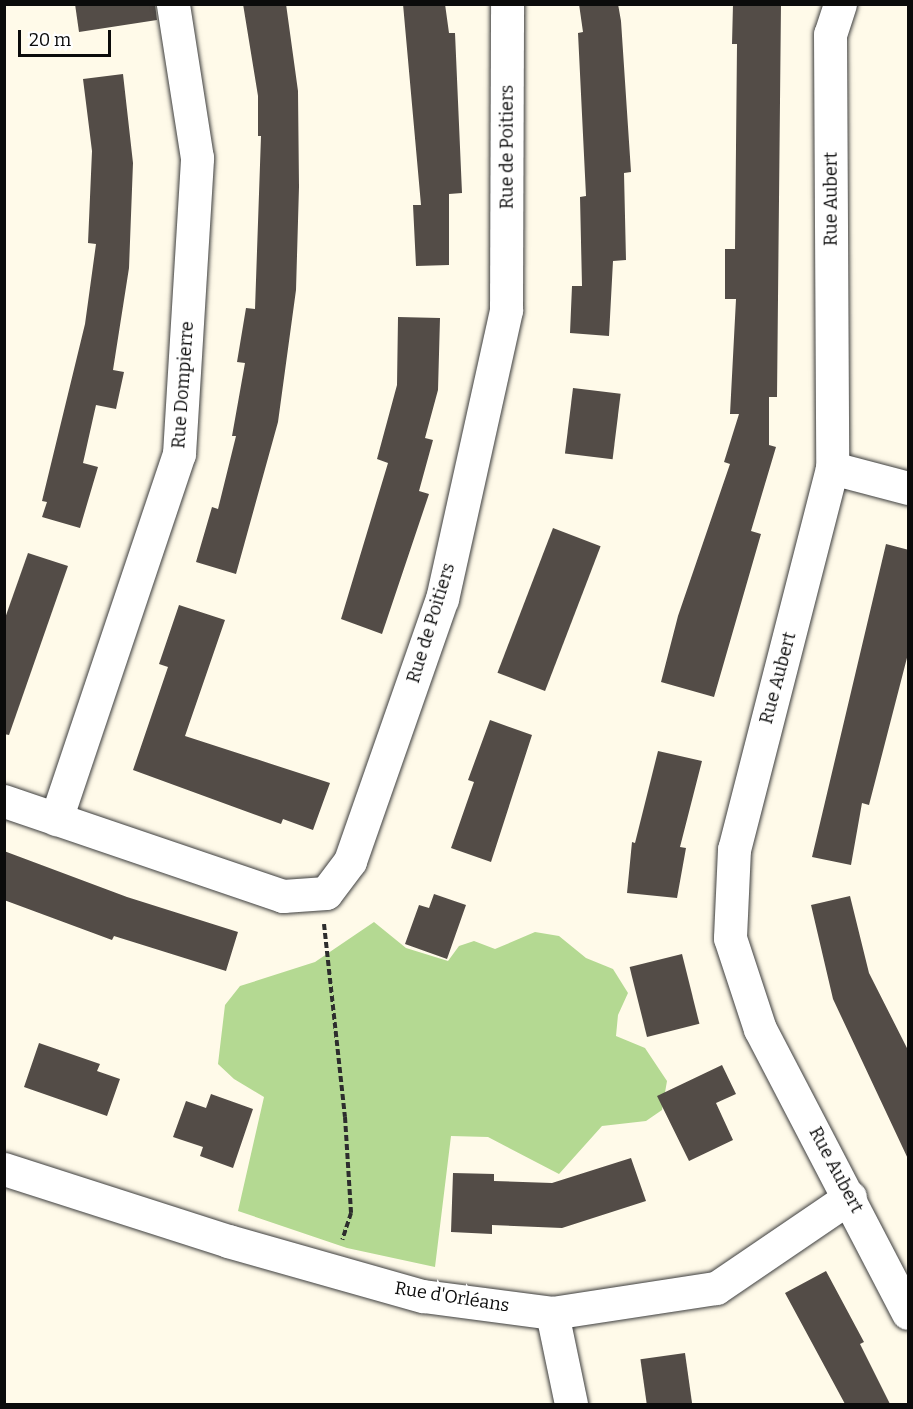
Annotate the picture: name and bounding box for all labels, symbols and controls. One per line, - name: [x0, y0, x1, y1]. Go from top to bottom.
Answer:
- scale bar: [21, 18, 114, 56]
- text: 20 m: [29, 29, 71, 51]
- street label: Rue de Poitiers: [496, 85, 518, 209]
- street label: Rue Aubert: [820, 152, 842, 246]
- street label: Rue Dompierre: [168, 321, 198, 449]
- street label: Rue de Poitiers: [402, 560, 460, 686]
- street label: Rue Aubert: [755, 630, 801, 726]
- street label: Rue Aubert: [804, 1123, 868, 1217]
- street label: Rue d'Orléans: [393, 1277, 511, 1317]

